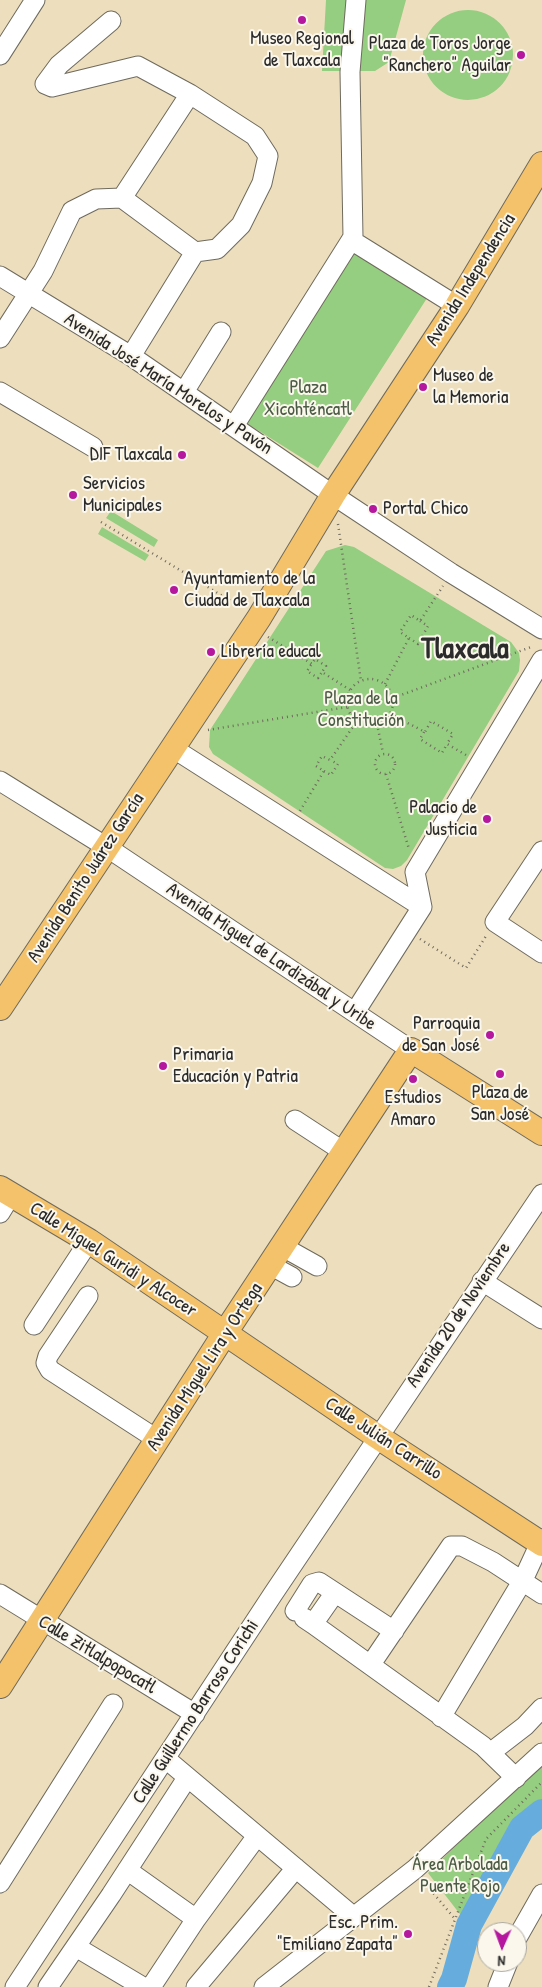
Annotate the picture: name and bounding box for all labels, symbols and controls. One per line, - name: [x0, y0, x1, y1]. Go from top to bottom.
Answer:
- marker: Museo Regional de Tlaxcala: [296, 14, 308, 26]
- place label: Museo Regional de Tlaxcala: [250, 28, 354, 72]
- place label: Plaza de Toros Jorge "Ranchero" Aguilar: [369, 33, 511, 77]
- marker: Plaza de Toros Jorge "Ranchero" Aguilar: [515, 49, 527, 61]
- street label: Avenida Independencia: [421, 210, 521, 350]
- street label: Avenida José María Morelos y Pavón: [60, 308, 276, 460]
- place label: Museo de la Memoria: [433, 365, 508, 409]
- park label: Plaza Xicohténcatl: [264, 377, 352, 421]
- marker: Museo de la Memoria: [417, 381, 429, 393]
- place label: DIF Tlaxcala: [90, 444, 172, 466]
- marker: DIF Tlaxcala: [176, 449, 188, 461]
- place label: Servicios Municipales: [83, 473, 162, 517]
- marker: Servicios Municipales: [67, 489, 79, 501]
- place label: Portal Chico: [383, 498, 468, 520]
- marker: Portal Chico: [367, 503, 379, 515]
- place label: Ayuntamiento de la Ciudad de Tlaxcala: [184, 568, 315, 612]
- marker: Ayuntamiento de la Ciudad de Tlaxcala: [168, 584, 180, 596]
- district label: Tlaxcala: [421, 633, 509, 667]
- place label: Librería educal: [221, 641, 321, 663]
- marker: Librería educal: [205, 646, 217, 658]
- park label: Plaza de la Constitución: [318, 688, 404, 732]
- street label: Avenida Benito Juárez García: [23, 789, 149, 967]
- place label: Palacio de Justicia: [409, 797, 477, 841]
- marker: Palacio de Justicia: [481, 813, 493, 825]
- street label: Avenida Miguel de Lardizábal y Uribe: [162, 878, 380, 1036]
- place label: Parroquia de San José: [402, 1013, 480, 1057]
- marker: Parroquia de San José: [484, 1029, 496, 1041]
- place label: Primaria Educación y Patria: [173, 1044, 298, 1088]
- marker: Primaria Educación y Patria: [157, 1060, 169, 1072]
- marker: Plaza de San José: [494, 1068, 506, 1080]
- marker: Estudios Amaro: [407, 1073, 419, 1085]
- place label: Plaza de San José: [471, 1082, 529, 1126]
- place label: Estudios Amaro: [385, 1087, 441, 1131]
- street label: Calle Miguel Guridi y Alcocer: [25, 1197, 201, 1323]
- street label: Avenida 20 de Noviembre: [402, 1238, 516, 1392]
- street label: Avenida Miguel Lira y Ortega: [142, 1279, 268, 1455]
- street label: Calle Julián Carrillo: [320, 1393, 446, 1485]
- street label: Calle Zitlalpopocatl: [34, 1611, 160, 1699]
- street label: Calle Guillermo Barroso Corichi: [128, 1616, 264, 1808]
- park label: Área Arbolada Puente Rojo: [412, 1854, 508, 1898]
- place label: Esc. Prim. "Emiliano Zapata": [277, 1912, 398, 1956]
- north arrow: [477, 1922, 527, 1972]
- marker: Esc. Prim. "Emiliano Zapata": [402, 1928, 414, 1940]
- text: N: [497, 1952, 506, 1971]

